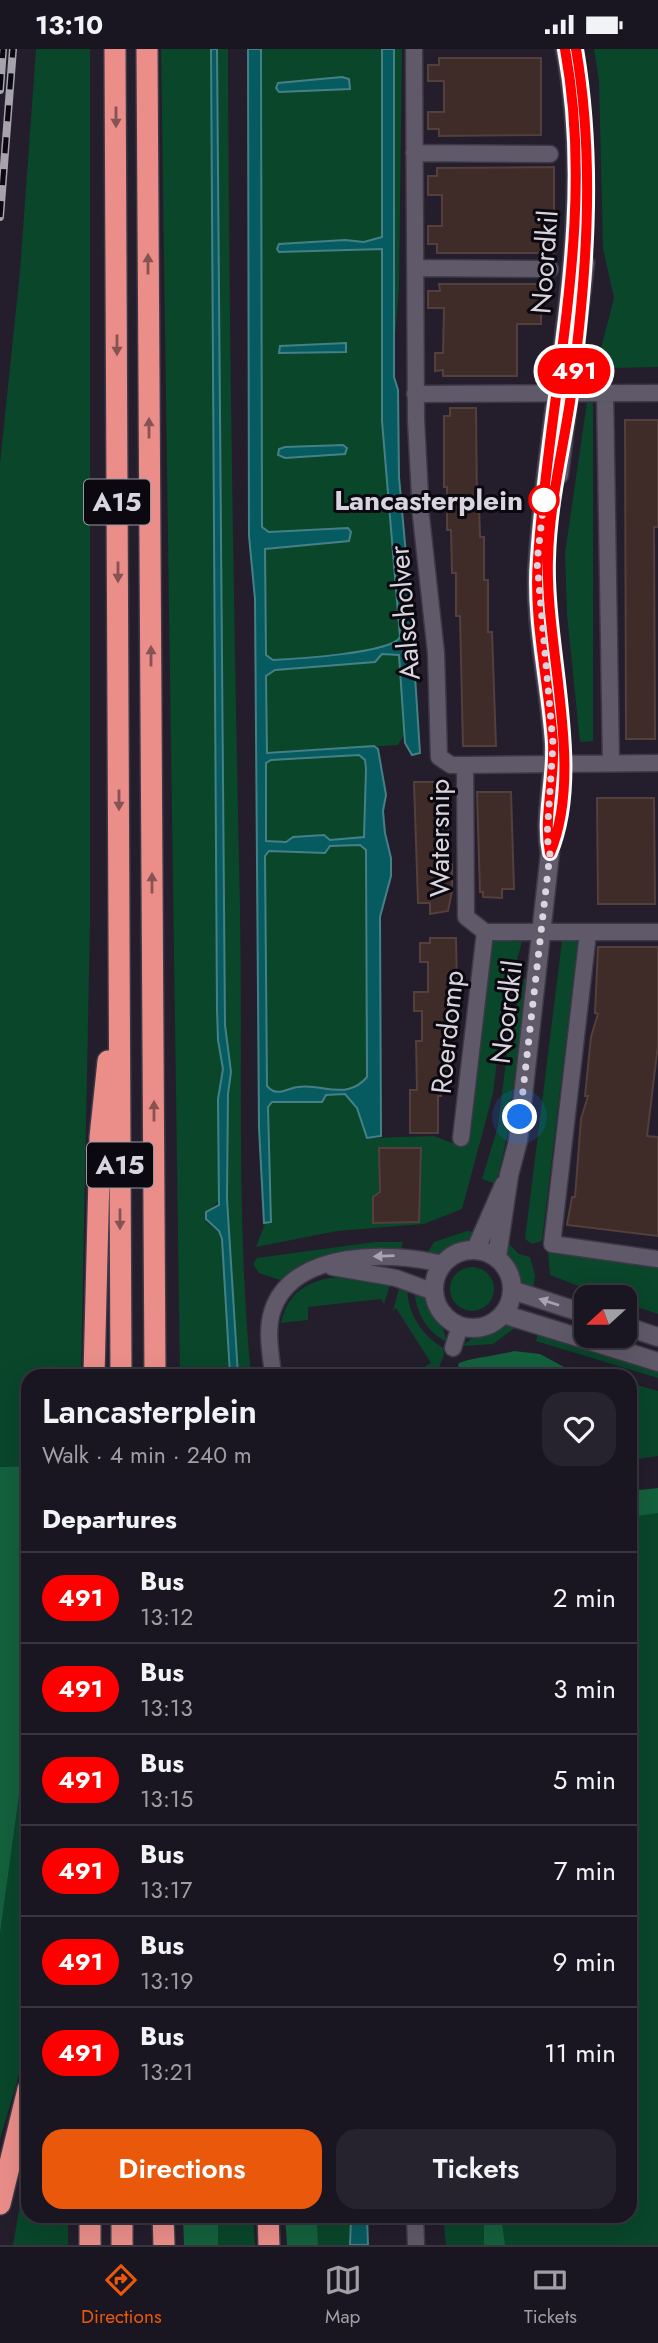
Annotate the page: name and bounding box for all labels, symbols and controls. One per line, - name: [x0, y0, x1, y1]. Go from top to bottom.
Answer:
- text: 13:10: [35, 6, 103, 44]
- one-way arrow: [110, 106, 122, 128]
- street label: Noordkil: [520, 209, 569, 315]
- one-way arrow: [142, 253, 154, 275]
- one-way arrow: [111, 334, 123, 356]
- line badge: 491: [534, 348, 614, 394]
- text: 491: [551, 353, 597, 388]
- one-way arrow: [143, 417, 155, 439]
- road number: A15: [84, 479, 150, 524]
- place label: Lancasterplein: [334, 480, 523, 521]
- marker: Lancasterplein: [529, 485, 559, 515]
- street label: Aalscholver: [378, 543, 431, 682]
- one-way arrow: [112, 561, 124, 583]
- one-way arrow: [145, 645, 157, 667]
- street label: Watersnip: [419, 779, 460, 897]
- one-way arrow: [113, 789, 125, 811]
- one-way arrow: [147, 872, 158, 894]
- street label: Noordkil: [480, 958, 533, 1066]
- street label: Roerdomp: [421, 968, 474, 1096]
- your location: [502, 1099, 537, 1134]
- one-way arrow: [148, 1100, 160, 1122]
- road number: A15: [87, 1142, 153, 1187]
- one-way arrow: [114, 1208, 126, 1230]
- one-way arrow: [373, 1250, 395, 1262]
- north arrow: [574, 1285, 637, 1347]
- map controls: [574, 1285, 637, 1348]
- one-way arrow: [539, 1296, 560, 1306]
- text: Lancasterplein: [42, 1388, 257, 1435]
- button: heart: [542, 1392, 616, 1466]
- text: Walk · 4 min · 240 m: [42, 1438, 252, 1472]
- text: Departures: [42, 1500, 177, 1538]
- text: Bus: [140, 1562, 184, 1600]
- text: 2 min: [553, 1579, 616, 1617]
- text: 491: [58, 1580, 103, 1615]
- text: 13:12: [140, 1600, 193, 1634]
- text: Bus: [140, 1653, 184, 1691]
- text: 3 min: [553, 1670, 616, 1708]
- text: 491: [58, 1671, 103, 1706]
- text: 13:13: [140, 1691, 193, 1725]
- text: Bus: [140, 1744, 184, 1782]
- text: 5 min: [553, 1761, 616, 1799]
- text: 491: [58, 1762, 103, 1797]
- text: 13:15: [140, 1782, 193, 1816]
- text: Bus: [140, 1835, 184, 1873]
- text: 7 min: [554, 1852, 616, 1890]
- text: 491: [58, 1853, 103, 1888]
- text: 13:17: [140, 1873, 192, 1907]
- text: Bus: [140, 1926, 184, 1964]
- text: 9 min: [553, 1943, 616, 1981]
- text: 491: [58, 1944, 103, 1979]
- text: 13:19: [140, 1964, 193, 1998]
- text: Bus: [140, 2017, 184, 2055]
- text: 11 min: [544, 2034, 616, 2072]
- text: 491: [58, 2035, 103, 2070]
- text: 13:21: [140, 2055, 193, 2089]
- button: Directions: [42, 2129, 322, 2209]
- button: Tickets: [336, 2129, 616, 2209]
- tab: Directions: [81, 2261, 162, 2330]
- tab: Map: [324, 2261, 362, 2330]
- tab: Tickets: [524, 2261, 577, 2330]

